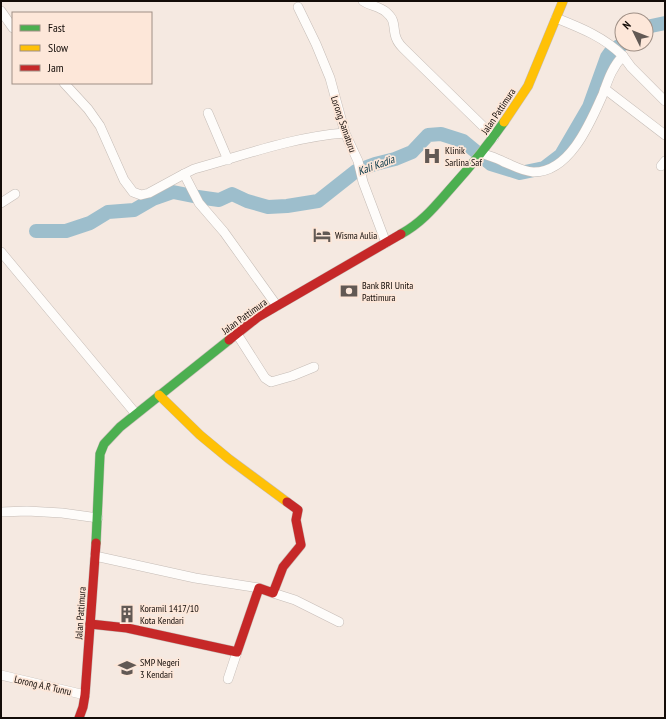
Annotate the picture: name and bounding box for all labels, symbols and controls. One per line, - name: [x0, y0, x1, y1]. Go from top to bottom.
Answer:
- legend: [12, 12, 152, 84]
- north arrow: [614, 12, 654, 52]
- text: N: [620, 18, 634, 32]
- text: Fast: [48, 20, 66, 35]
- text: Slow: [48, 40, 69, 55]
- text: Jam: [47, 60, 64, 75]
- street label: Jalan Pattimura: [478, 86, 519, 138]
- street label: Lorong Samaturu: [328, 94, 359, 154]
- place label: Klinik Sarlina Saf: [445, 144, 482, 169]
- hospital icon: Klinik Sarlina Saf: [422, 146, 442, 166]
- water label: Kali Kadia: [356, 152, 397, 178]
- hotel icon: Wisma Aulia: [312, 225, 332, 245]
- place label: Wisma Aulia: [335, 229, 377, 242]
- place label: Bank BRI Unita Pattimura: [362, 279, 413, 304]
- bank icon: Bank BRI Unita Pattimura: [339, 281, 359, 301]
- street label: Jalan Pattimura: [218, 296, 269, 338]
- street label: Jalan Pattimura: [72, 586, 89, 641]
- place label: Koramil 1417/10 Kota Kendari: [140, 602, 199, 627]
- building icon: Koramil 1417/10 Kota Kendari: [117, 604, 137, 624]
- place label: SMP Negeri 3 Kendari: [140, 656, 180, 681]
- school or university icon: SMP Negeri 3 Kendari: [117, 658, 137, 678]
- street label: Lorong A.R Tunru: [13, 673, 73, 698]

